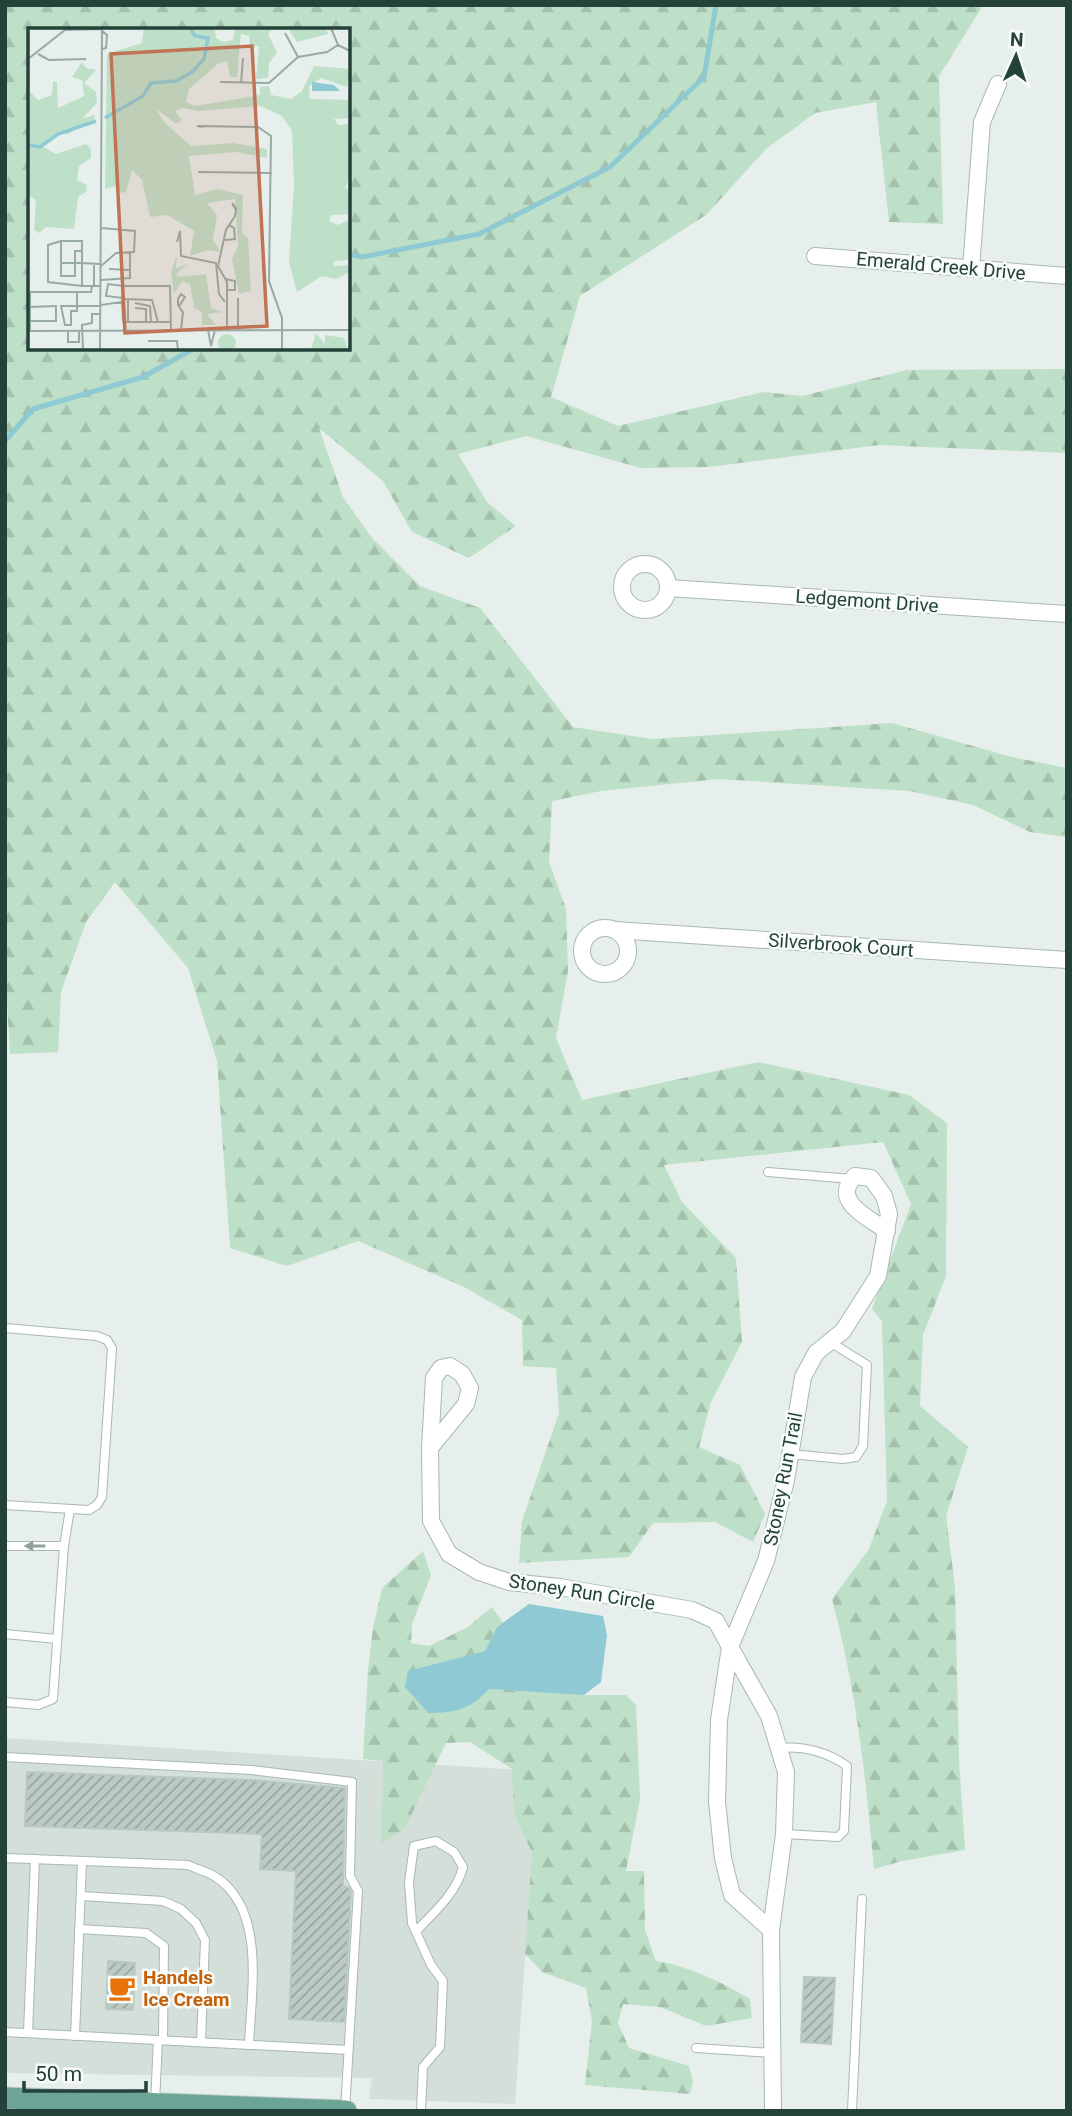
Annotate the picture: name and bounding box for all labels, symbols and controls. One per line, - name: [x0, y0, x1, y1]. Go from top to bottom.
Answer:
- north arrow: [981, 21, 1051, 91]
- inset map: [28, 28, 350, 350]
- text: N: [1010, 28, 1024, 51]
- street label: Emerald Creek Drive: [855, 247, 1027, 285]
- street label: Ledgemont Drive: [795, 585, 939, 617]
- street label: Silverbrook Court: [767, 928, 915, 962]
- street label: Stoney Run Trail: [759, 1410, 807, 1548]
- one-way arrow: [23, 1540, 45, 1552]
- street label: Stoney Run Circle: [507, 1569, 657, 1615]
- place label: Handels Ice Cream: [143, 1966, 230, 2011]
- cafe icon: Handels Ice Cream: [107, 1973, 137, 2003]
- scale bar: [24, 2050, 147, 2094]
- text: 50 m: [35, 2062, 82, 2086]

